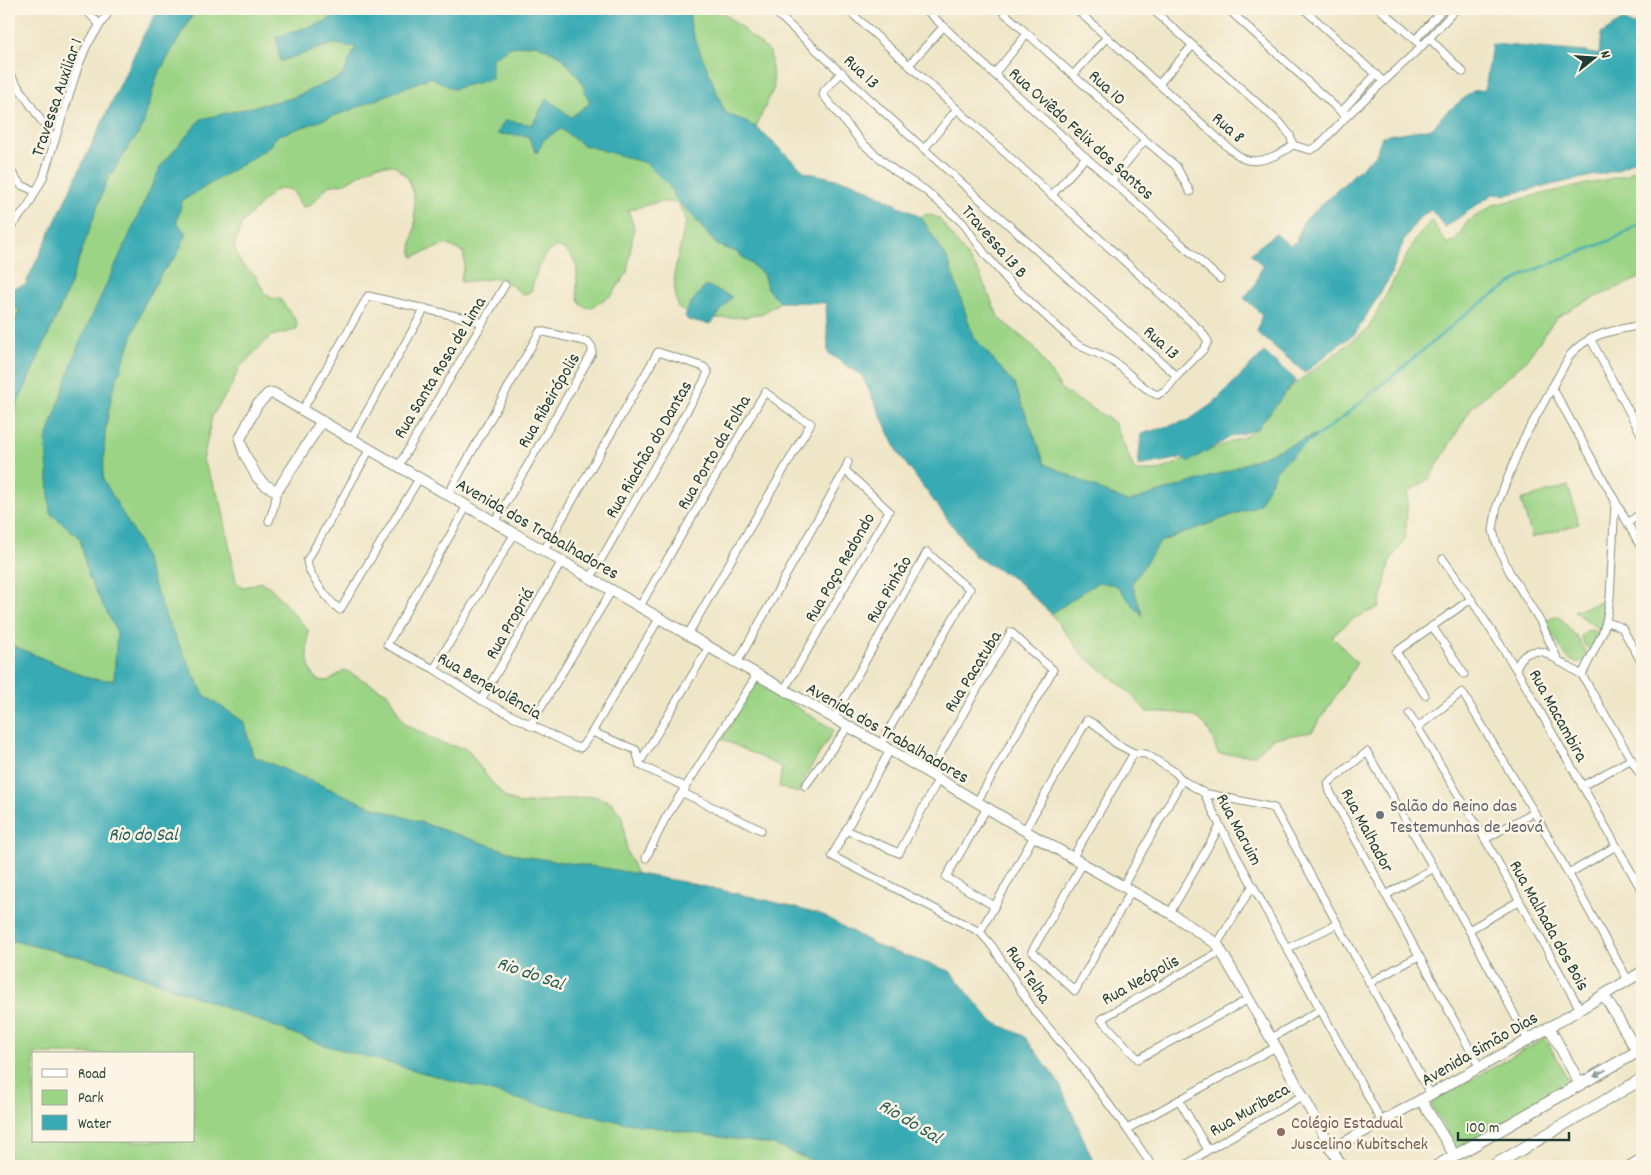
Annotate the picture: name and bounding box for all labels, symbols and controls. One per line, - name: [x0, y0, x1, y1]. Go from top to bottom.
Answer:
- north arrow: [1568, 32, 1618, 82]
- street label: Travessa Auxiliar 1: [26, 35, 90, 160]
- text: N: [1594, 49, 1615, 61]
- street label: Rua 13: [837, 50, 884, 96]
- street label: Rua Oviêdo Felix dos Santos: [1002, 63, 1159, 207]
- street label: Rua 10: [1082, 65, 1131, 112]
- street label: Rua 8: [1205, 108, 1249, 150]
- street label: Travessa 13 B: [954, 200, 1032, 285]
- street label: Rua Santa Rosa de Lima: [389, 292, 494, 444]
- street label: Rua 13: [1137, 321, 1184, 367]
- street label: Rua Ribeirópolis: [513, 349, 588, 454]
- street label: Rua Riachão do Dantas: [600, 377, 700, 524]
- street label: Rua Porto da Folha: [672, 391, 758, 515]
- street label: Avenida dos Trabalhadores: [451, 473, 623, 587]
- street label: Rua Poço Redondo: [800, 509, 883, 628]
- street label: Rua Pinhão: [861, 552, 920, 629]
- street label: Rua Propriá: [481, 584, 542, 665]
- street label: Rua Pacatuba: [939, 626, 1009, 718]
- street label: Rua Benevolência: [432, 647, 546, 727]
- street label: Rua Macambira: [1521, 665, 1593, 768]
- street label: Avenida dos Trabalhadores: [801, 677, 973, 791]
- street label: Rua Malhador: [1333, 785, 1399, 878]
- street label: Rua Maruim: [1208, 790, 1267, 871]
- place label: Salão do Reino das Testemunhas de Jeová: [1390, 795, 1544, 841]
- marker: Salão do Reino das Testemunhas de Jeová: [1374, 809, 1386, 821]
- water label: Rio do Sal: [108, 823, 179, 850]
- street label: Rua Malhada dos Bois: [1502, 856, 1594, 996]
- street label: Rua Telha: [998, 941, 1056, 1010]
- street label: Rua Neópolis: [1098, 950, 1185, 1013]
- water label: Rio do Sal: [493, 951, 568, 1000]
- street label: Avenida Simão Dias: [1417, 1007, 1543, 1094]
- legend: [32, 1052, 195, 1142]
- text: Road: [78, 1064, 106, 1086]
- one-way arrow: [1593, 1069, 1607, 1077]
- street label: Rua Muribeca: [1206, 1078, 1295, 1144]
- text: Park: [78, 1088, 104, 1110]
- water label: Rio do Sal: [873, 1094, 947, 1153]
- scale bar: [1458, 1110, 1570, 1142]
- place label: Colégio Estadual Juscelino Kubitschek: [1291, 1112, 1428, 1158]
- text: Water: [78, 1114, 112, 1136]
- text: 100 m: [1466, 1118, 1499, 1140]
- marker: Colégio Estadual Juscelino Kubitschek: [1275, 1126, 1287, 1138]

